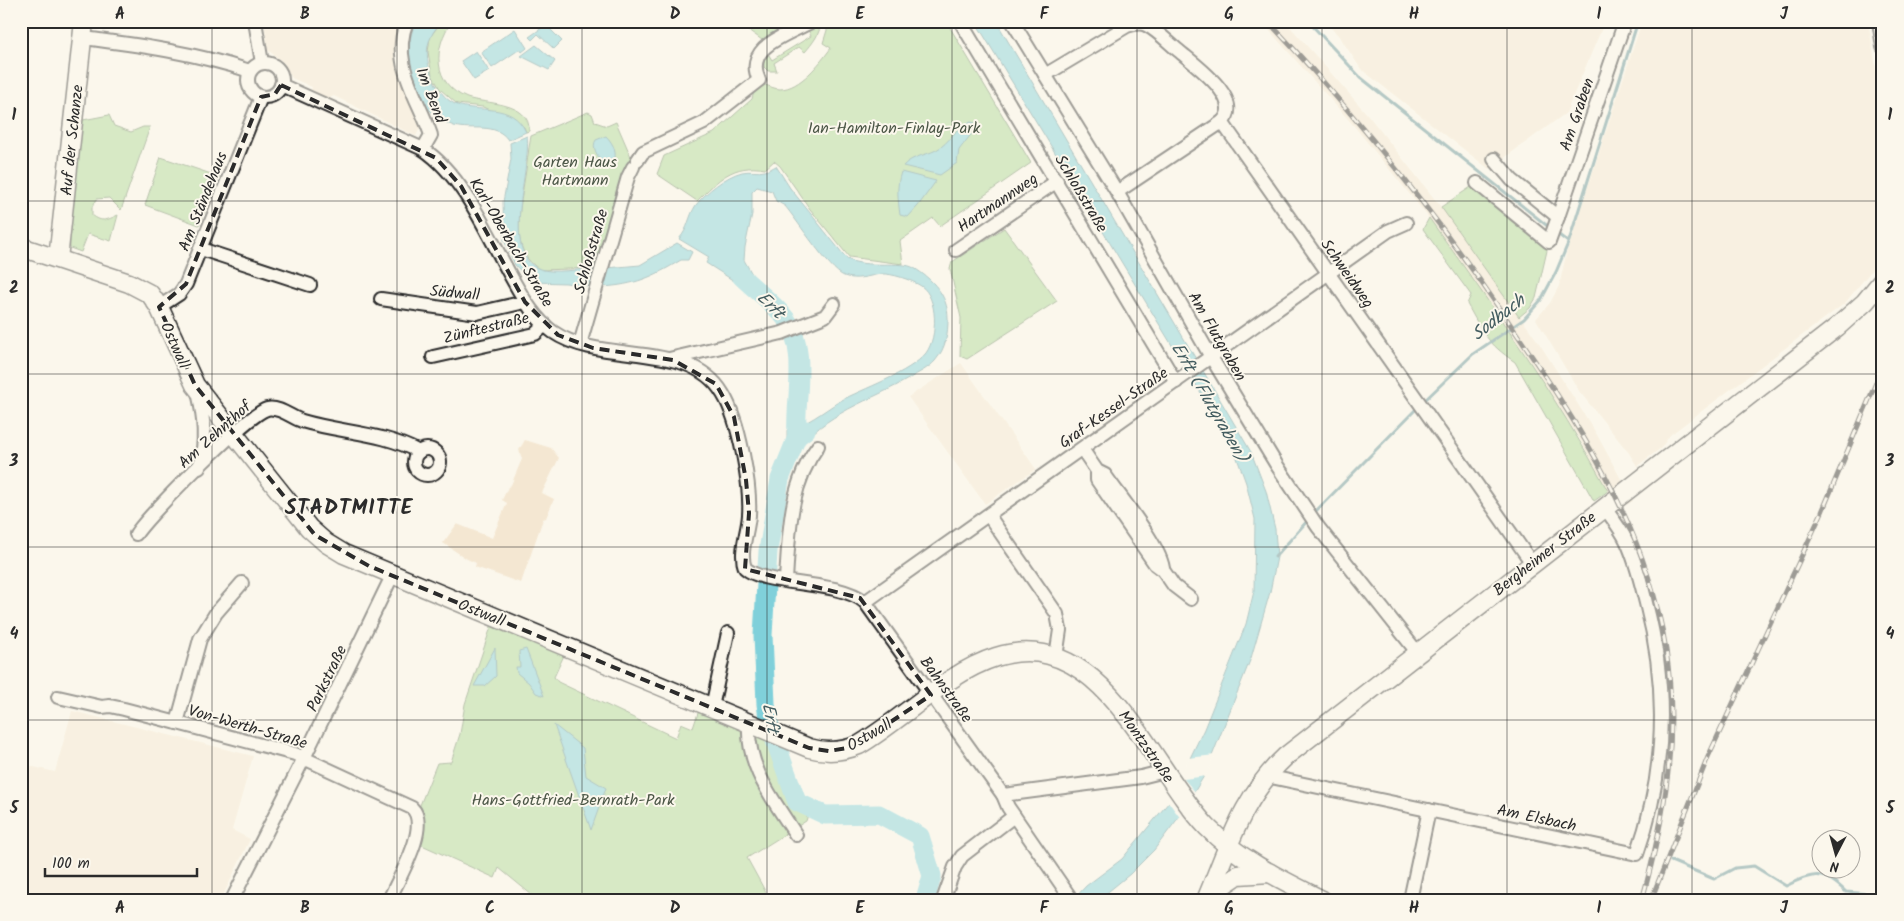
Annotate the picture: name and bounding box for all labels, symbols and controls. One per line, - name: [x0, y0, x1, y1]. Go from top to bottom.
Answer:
- text: A: [115, 2, 125, 27]
- text: B: [300, 2, 310, 27]
- text: C: [485, 2, 495, 27]
- text: D: [670, 2, 681, 27]
- text: E: [856, 2, 866, 27]
- text: F: [1040, 2, 1050, 27]
- text: G: [1224, 2, 1234, 27]
- text: H: [1409, 2, 1419, 27]
- text: I: [1597, 2, 1602, 27]
- text: J: [1780, 2, 1789, 27]
- street label: Im Bend: [409, 64, 453, 128]
- street label: Am Graben: [1553, 75, 1602, 154]
- street label: Auf der Schanze: [54, 84, 91, 197]
- text: 1: [12, 103, 17, 128]
- text: 1: [1888, 103, 1893, 128]
- park label: Ian-Hamilton-Finlay-Park: [808, 116, 981, 141]
- street label: Am Ständehaus: [172, 148, 235, 255]
- park label: Garten Haus Hartmann: [533, 150, 617, 193]
- street label: Schloßstraße: [1048, 150, 1114, 238]
- street label: Hartmannweg: [952, 167, 1043, 239]
- street label: Karl-Oberbach-Straße: [462, 173, 559, 312]
- street label: Schloßstraße: [567, 206, 615, 297]
- street label: Schweidweg: [1314, 234, 1380, 314]
- text: 2: [9, 276, 19, 301]
- text: 2: [1885, 276, 1895, 301]
- street label: Südwall: [429, 279, 481, 308]
- water label: Erft: [749, 285, 793, 329]
- street label: Am Flutgraben: [1181, 287, 1252, 386]
- water label: Sodbach: [1465, 287, 1533, 349]
- street label: Zünftestraße: [441, 306, 532, 351]
- street label: Ostwall: [153, 318, 196, 373]
- water label: Erft (Flutgraben): [1162, 337, 1256, 470]
- street label: Graf-Kessel-Straße: [1054, 361, 1174, 455]
- street label: Am Zehnthof: [173, 394, 259, 475]
- text: 3: [9, 449, 19, 474]
- text: 3: [1885, 449, 1895, 474]
- district label: STADTMITTE: [285, 492, 414, 525]
- street label: Bergheimer Straße: [1488, 506, 1602, 603]
- street label: Ostwall: [454, 593, 509, 634]
- text: 4: [10, 622, 19, 647]
- text: 4: [1886, 622, 1895, 647]
- street label: Parkstraße: [300, 641, 354, 716]
- street label: Bahnstraße: [913, 651, 979, 728]
- street label: Von-Werth-Straße: [185, 699, 310, 756]
- water label: Erft: [753, 701, 787, 739]
- street label: Montzstraße: [1111, 705, 1180, 788]
- street label: Ostwall: [842, 712, 897, 758]
- park label: Hans-Gottfried-Bernrath-Park: [471, 788, 675, 813]
- text: 5: [9, 796, 20, 821]
- text: 5: [1885, 796, 1896, 821]
- street label: Am Elsbach: [1495, 798, 1579, 839]
- north arrow: [1812, 828, 1862, 878]
- scale bar: [45, 846, 198, 878]
- text: 100 m: [52, 852, 90, 876]
- text: N: [1829, 855, 1840, 877]
- text: A: [115, 896, 125, 921]
- text: B: [300, 896, 310, 921]
- text: C: [485, 896, 495, 921]
- text: D: [670, 896, 681, 921]
- text: E: [856, 896, 866, 921]
- text: F: [1040, 896, 1050, 921]
- text: G: [1224, 896, 1234, 921]
- text: H: [1409, 896, 1419, 921]
- text: I: [1597, 896, 1602, 921]
- text: J: [1780, 896, 1789, 921]

